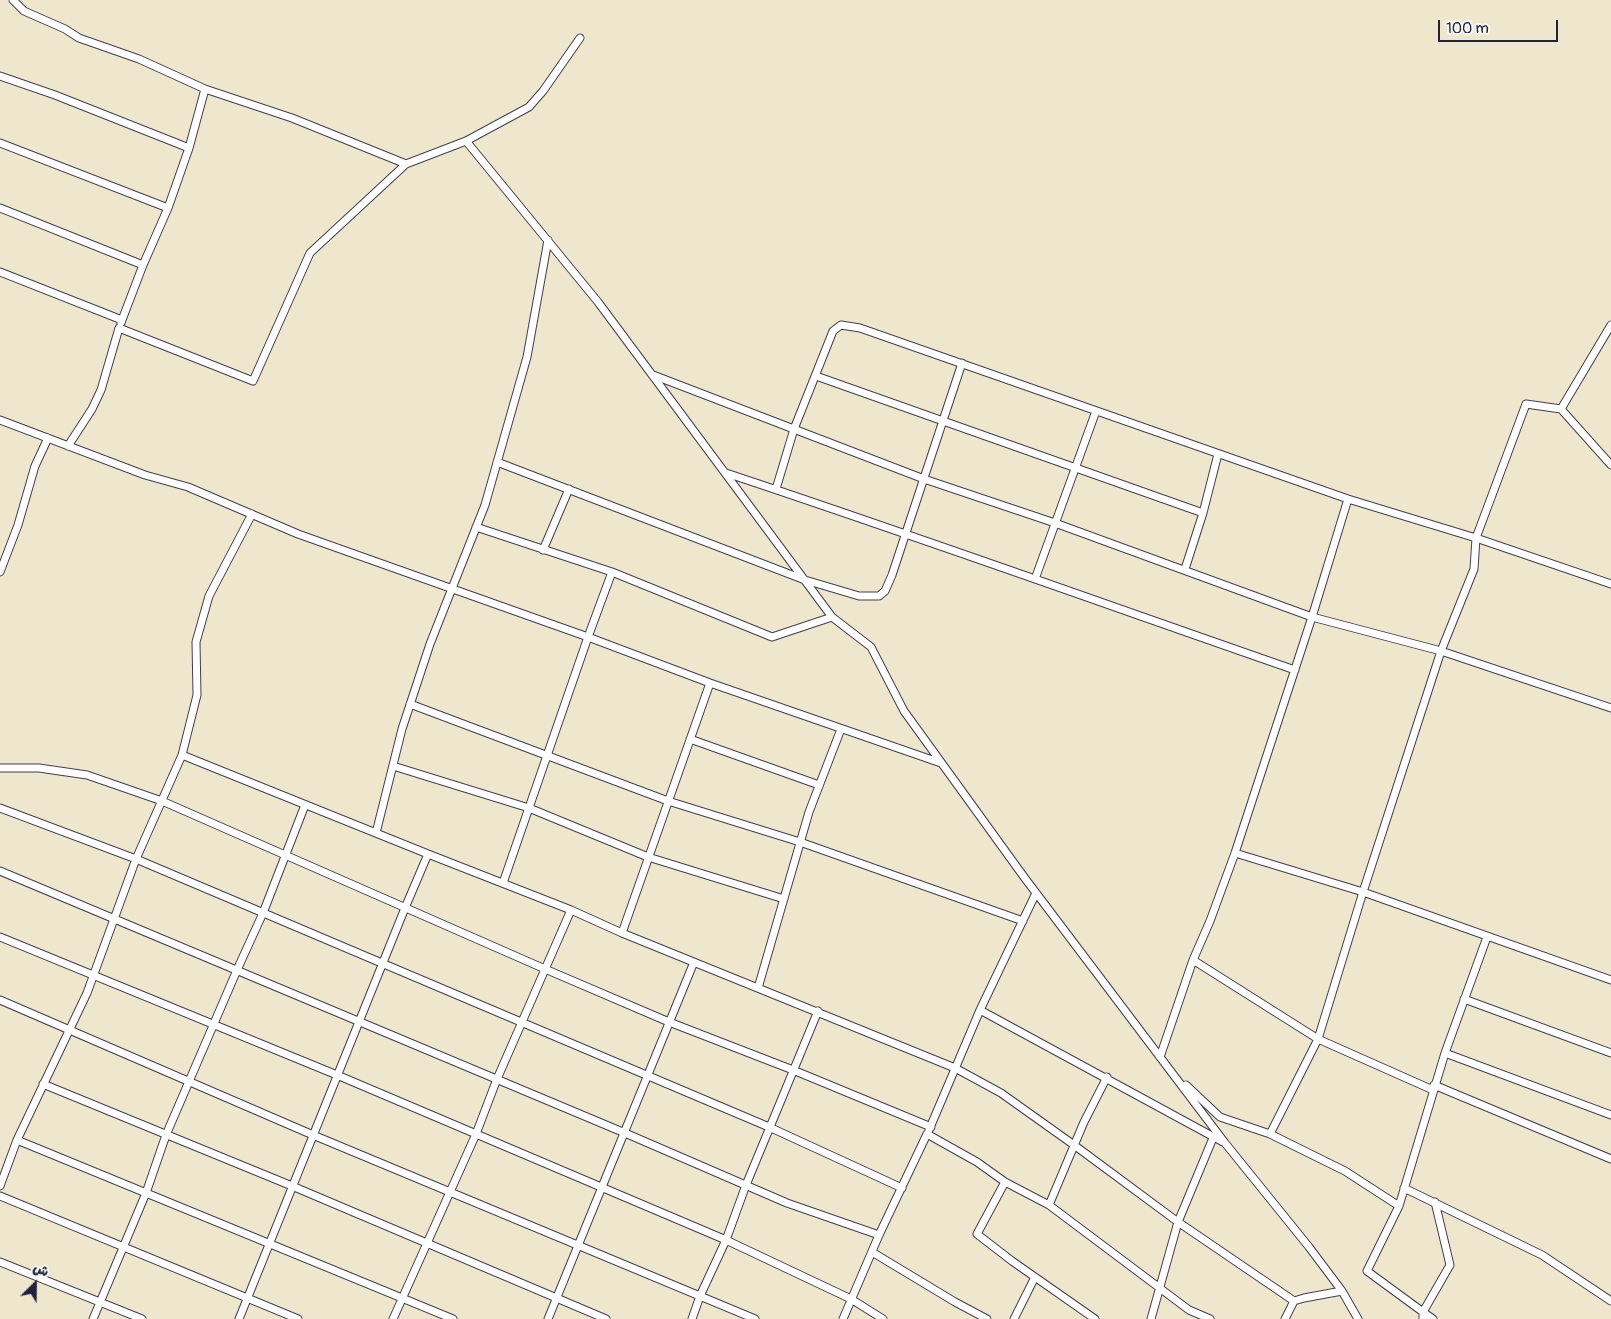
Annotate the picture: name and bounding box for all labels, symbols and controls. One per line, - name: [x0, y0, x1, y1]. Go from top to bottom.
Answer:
- scale bar: [1441, 10, 1561, 42]
- text: 100 m: [1446, 19, 1489, 38]
- north arrow: [10, 1259, 60, 1309]
- text: ش: [31, 1259, 51, 1281]

